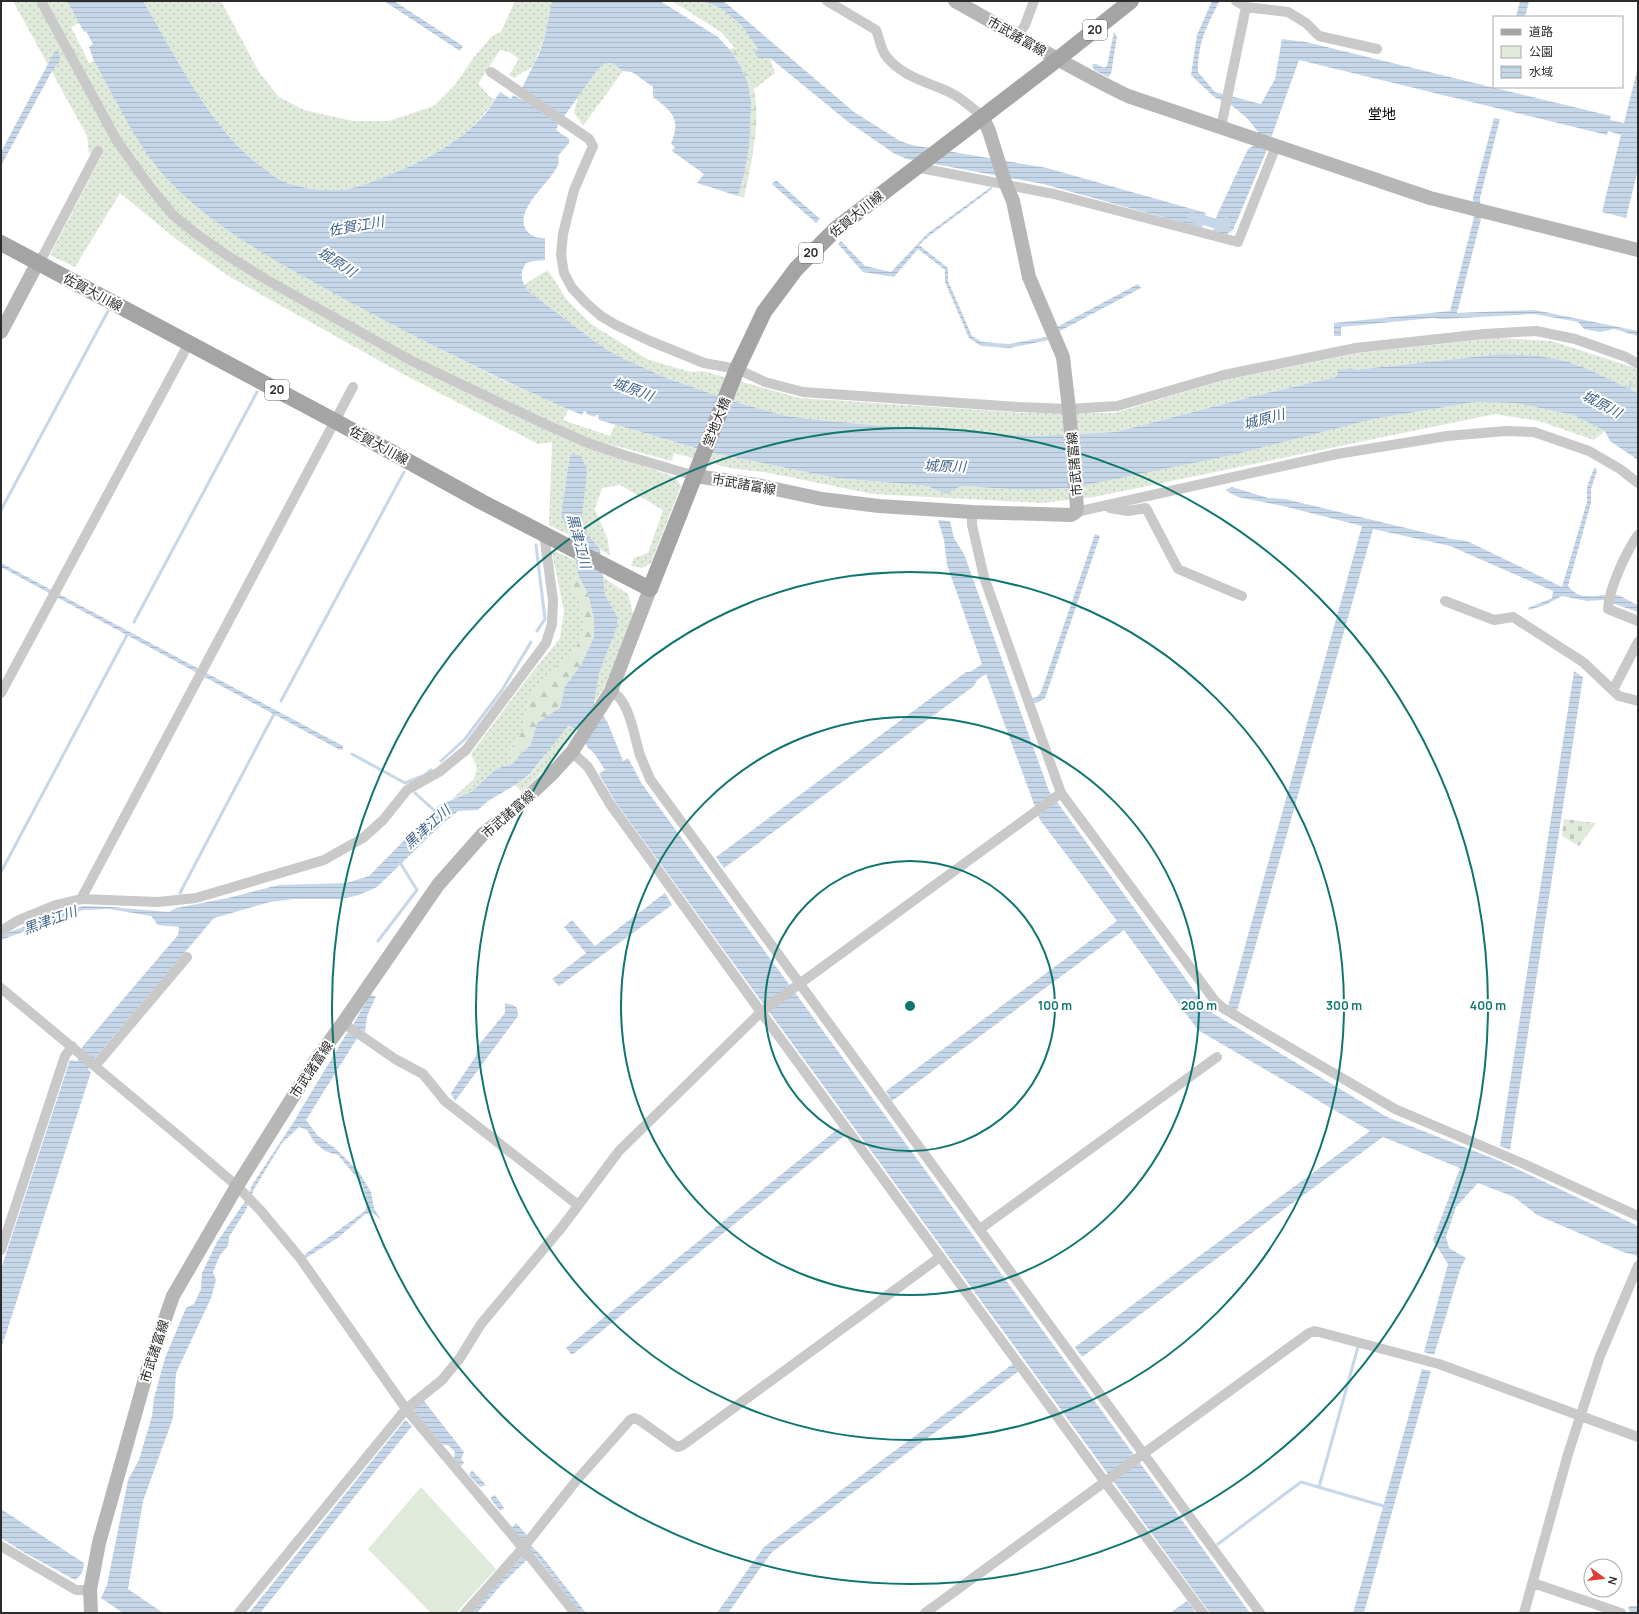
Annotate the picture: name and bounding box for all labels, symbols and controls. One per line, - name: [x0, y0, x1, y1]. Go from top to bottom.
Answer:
- street label: 市武諸富線: [984, 12, 1050, 60]
- legend: [1493, 16, 1623, 88]
- road number: 20: [1083, 20, 1107, 40]
- text: 道路: [1529, 23, 1553, 40]
- text: 公園: [1529, 43, 1553, 60]
- text: 水域: [1529, 63, 1553, 80]
- district label: 堂地: [1368, 104, 1396, 123]
- street label: 佐賀大川線: [825, 187, 887, 241]
- water label: 佐賀江川: [327, 211, 387, 240]
- water label: 城原川: [314, 242, 362, 282]
- road number: 20: [799, 243, 823, 263]
- street label: 佐賀大川線: [60, 269, 126, 315]
- water label: 城原川: [610, 372, 658, 406]
- road number: 20: [265, 380, 289, 400]
- water label: 城原川: [1579, 385, 1627, 423]
- street label: 堂地大橋: [698, 395, 734, 449]
- water label: 城原川: [1241, 403, 1289, 433]
- street label: 佐賀大川線: [346, 421, 412, 469]
- street label: 市武諸富線: [1062, 431, 1086, 497]
- water label: 城原川: [924, 455, 968, 476]
- street label: 市武諸富線: [710, 469, 778, 499]
- water label: 黒津江川: [563, 511, 596, 572]
- street label: 市武諸富線: [478, 786, 538, 842]
- water label: 黒津江川: [400, 799, 455, 852]
- water label: 黒津江川: [20, 900, 81, 938]
- text: 100 m: [1038, 997, 1072, 1014]
- text: 200 m: [1181, 997, 1217, 1014]
- text: 300 m: [1326, 997, 1362, 1014]
- text: 400 m: [1470, 997, 1506, 1014]
- centre of rings: [903, 999, 917, 1013]
- street label: 市武諸富線: [285, 1037, 337, 1101]
- street label: 市武諸富線: [135, 1317, 173, 1385]
- north arrow: [1583, 1558, 1623, 1598]
- text: N: [1605, 1575, 1621, 1587]

